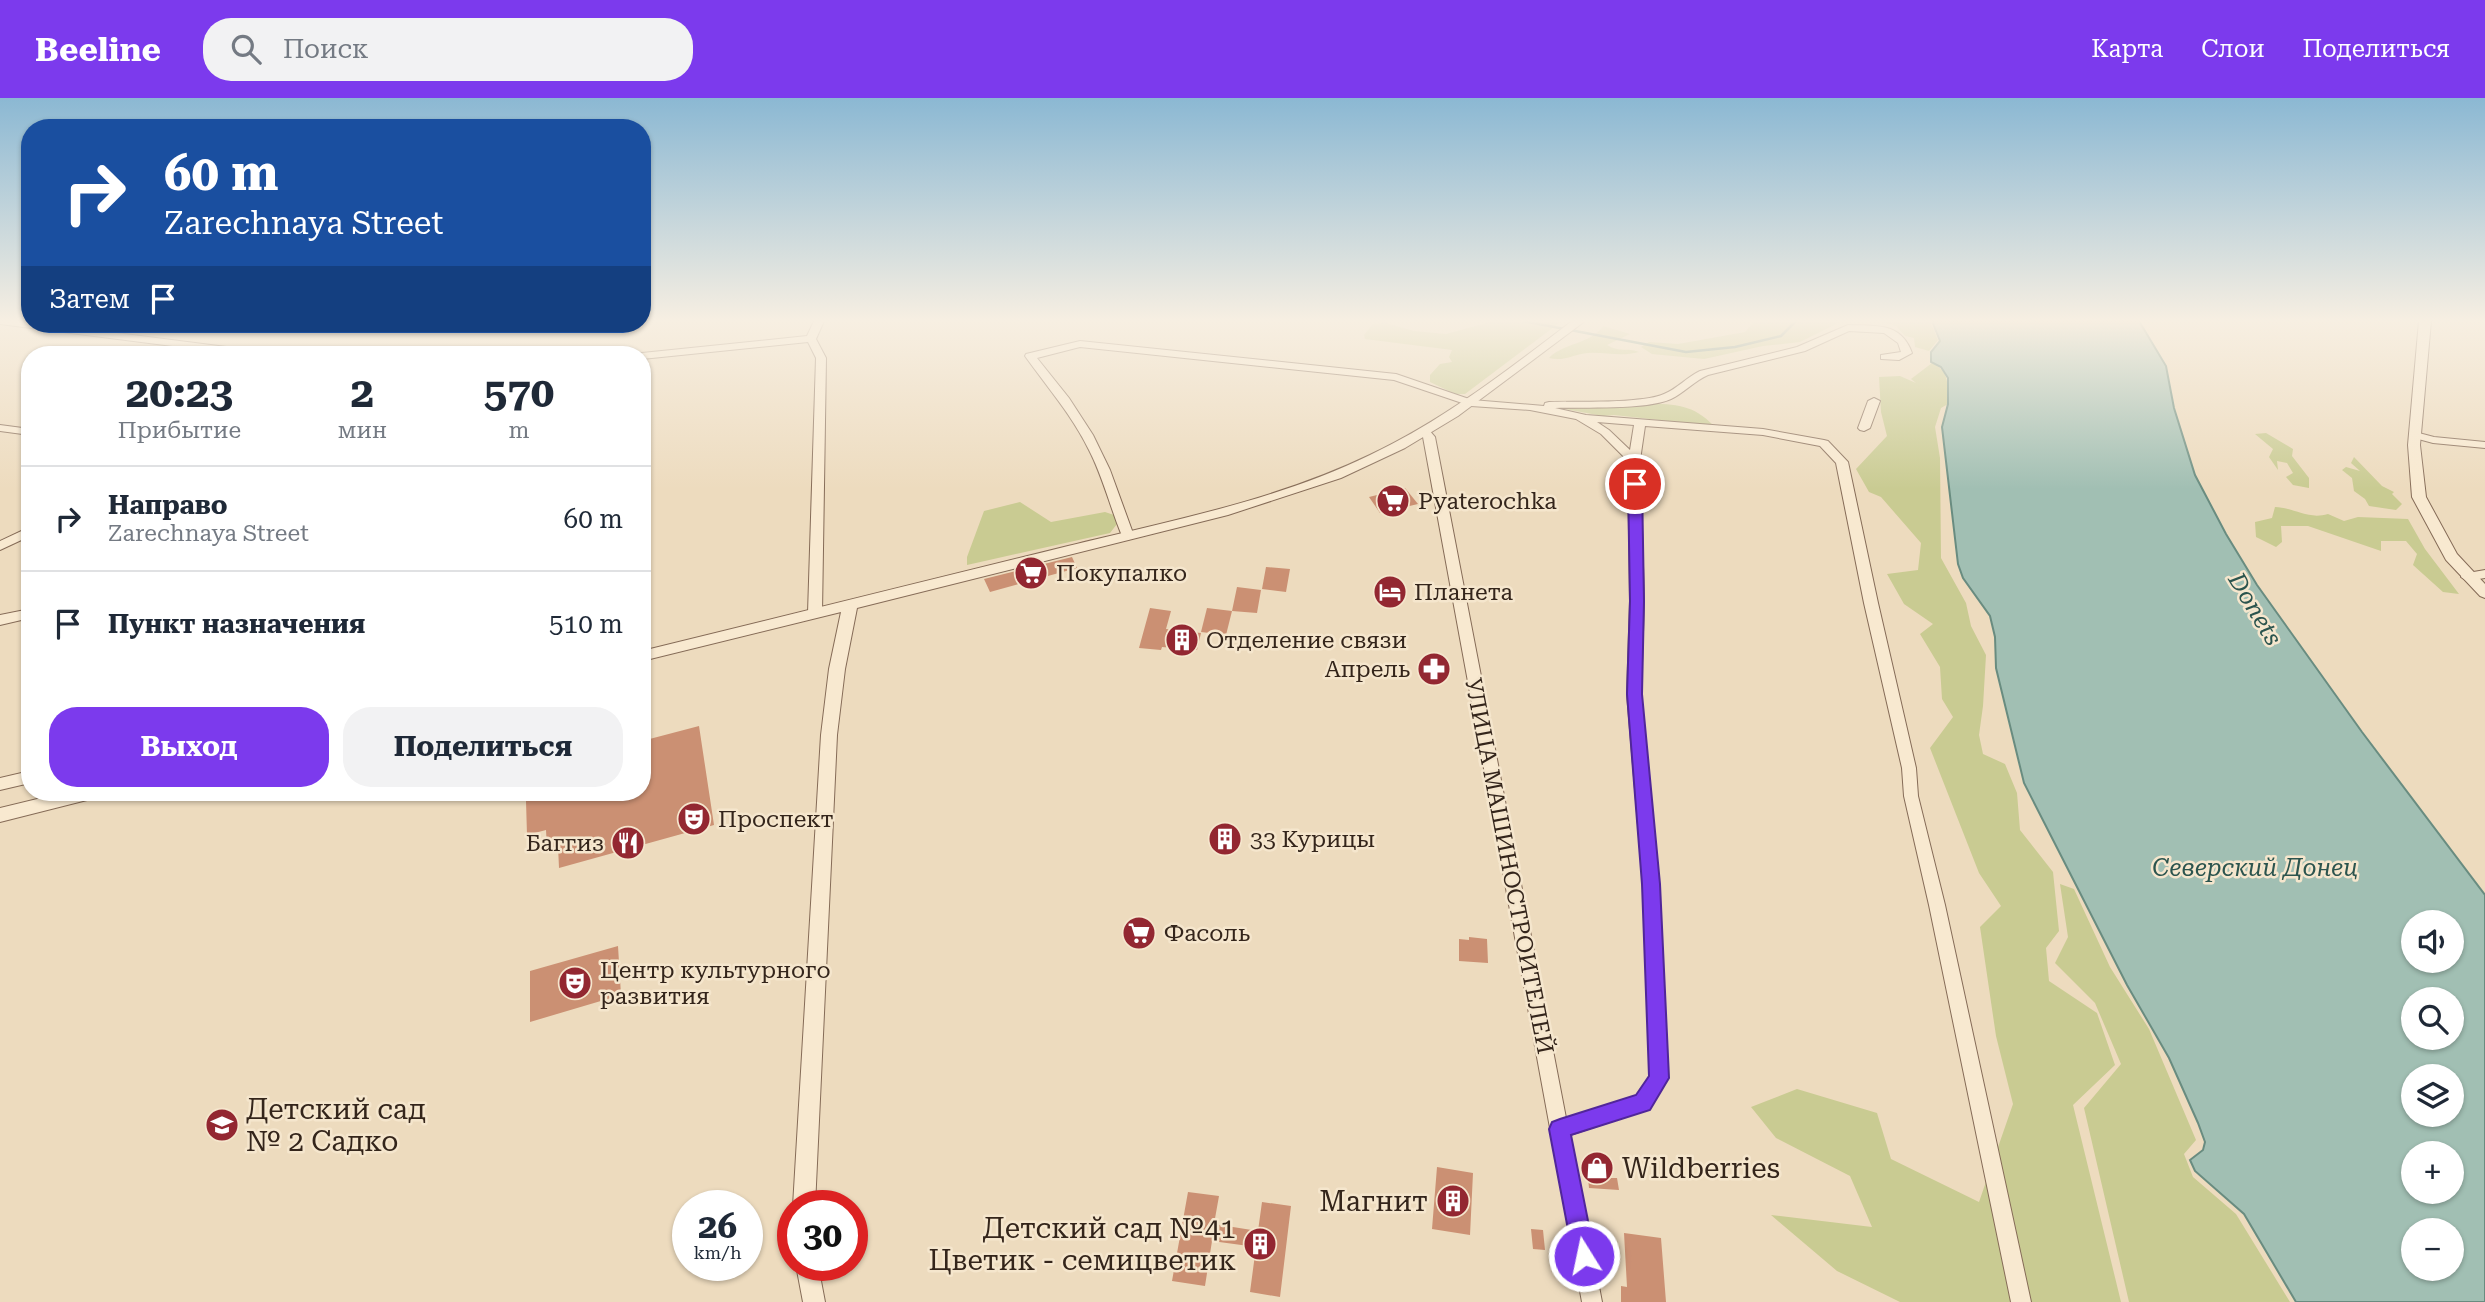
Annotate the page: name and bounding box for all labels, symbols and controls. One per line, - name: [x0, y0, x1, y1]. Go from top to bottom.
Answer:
- search box: [203, 18, 693, 81]
- text: Beeline: [35, 30, 161, 69]
- icon: search: [227, 30, 265, 68]
- text: Поиск: [283, 34, 369, 64]
- text: Карта: [2091, 35, 2163, 63]
- text: Слои: [2201, 35, 2264, 63]
- text: Поделиться: [2302, 35, 2450, 63]
- text: 60 m: [164, 145, 279, 202]
- icon: right: [49, 147, 140, 238]
- text: Zarechnaya Street: [164, 204, 443, 242]
- icon: arrive: [144, 280, 182, 318]
- text: Затем: [49, 284, 130, 314]
- text: 20:23: [126, 368, 233, 417]
- text: 2: [351, 368, 374, 417]
- text: 570: [484, 368, 554, 417]
- text: Прибытие: [118, 417, 241, 444]
- text: мин: [338, 417, 387, 444]
- text: m: [508, 417, 529, 444]
- pin: [1605, 454, 1665, 514]
- icon: arrive: [1616, 465, 1654, 503]
- supermarket icon: Pyaterochka: [1374, 482, 1412, 520]
- place label: Pyaterochka: [1418, 488, 1557, 515]
- text: Направо: [108, 490, 228, 520]
- icon: right: [49, 500, 87, 538]
- text: 60 m: [564, 504, 623, 534]
- text: Zarechnaya Street: [108, 520, 309, 547]
- supermarket icon: Покупалко: [1012, 554, 1050, 592]
- place label: Покупалко: [1056, 560, 1187, 587]
- water label: Donets: [2222, 567, 2288, 650]
- hotel icon: Планета: [1371, 573, 1409, 611]
- place label: Планета: [1414, 579, 1513, 606]
- icon: arrive: [49, 605, 87, 643]
- text: Пункт назначения: [108, 609, 365, 639]
- text: 510 m: [549, 609, 623, 639]
- building icon: Отделение связи: [1163, 621, 1201, 659]
- place label: Отделение связи: [1206, 627, 1407, 654]
- pharmacy icon: Апрель: [1415, 650, 1453, 688]
- place label: Апрель: [1325, 656, 1410, 683]
- street label: УЛИЦА МАШИНОСТРОИТЕЛЕЙ: [1459, 676, 1559, 1056]
- button: Выход: [49, 707, 329, 787]
- button: Поделиться: [343, 707, 623, 787]
- theatre icon: Проспект: [675, 800, 713, 838]
- place label: Проспект: [718, 806, 833, 833]
- building icon: 33 Курицы: [1206, 820, 1244, 858]
- restaurant icon: Баггиз: [609, 824, 647, 862]
- place label: 33 Курицы: [1250, 826, 1375, 853]
- place label: Баггиз: [526, 830, 604, 857]
- water label: Северский Донец: [2152, 854, 2358, 882]
- map controls: [2401, 910, 2464, 1281]
- button: sound: [2401, 910, 2464, 973]
- supermarket icon: Фасоль: [1120, 914, 1158, 952]
- place label: Фасоль: [1164, 920, 1250, 947]
- place label: Центр культурного развития: [600, 957, 831, 1010]
- theatre icon: Центр культурного развития: [556, 964, 594, 1002]
- button: search: [2401, 987, 2464, 1050]
- button: layers: [2401, 1064, 2464, 1127]
- place label: Детский сад № 2 Садко: [246, 1093, 426, 1158]
- school or university icon: Детский сад № 2 Садко: [203, 1106, 241, 1144]
- button: +: [2401, 1141, 2464, 1204]
- shop icon: Wildberries: [1578, 1149, 1616, 1187]
- place label: Wildberries: [1622, 1152, 1780, 1185]
- building icon: Магнит: [1434, 1182, 1472, 1220]
- place label: Магнит: [1319, 1185, 1428, 1218]
- speed limit sign: 30: [777, 1190, 868, 1281]
- text: 26: [698, 1206, 737, 1247]
- place label: Детский сад №41 Цветик - семицветик: [928, 1212, 1236, 1277]
- button: −: [2401, 1218, 2464, 1281]
- position arrow: [1547, 1219, 1621, 1293]
- building icon: Детский сад №41 Цветик - семицветик: [1241, 1225, 1279, 1263]
- text: km/h: [693, 1242, 742, 1263]

